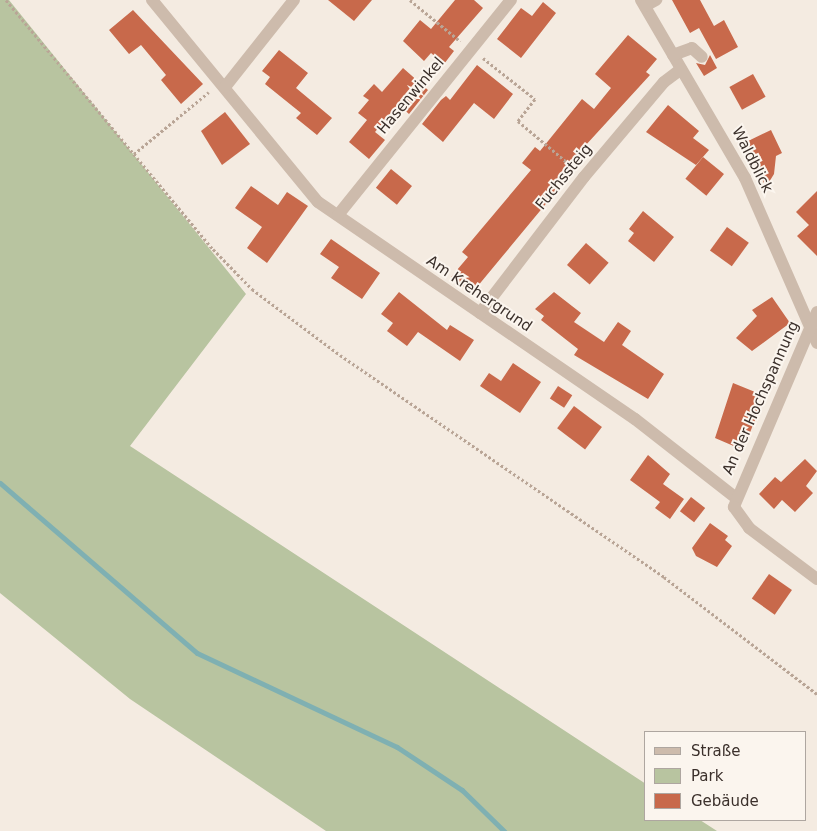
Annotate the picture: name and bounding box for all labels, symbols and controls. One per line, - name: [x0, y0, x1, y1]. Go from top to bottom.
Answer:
- street label: Hasenwinkel: [374, 54, 448, 138]
- street label: Waldblick: [728, 124, 776, 196]
- street label: Fuchssteig: [532, 140, 596, 214]
- street label: Am Krehergrund: [423, 252, 535, 336]
- street label: An der Hochspannung: [719, 318, 803, 478]
- legend: [644, 731, 807, 821]
- text: Straße: [691, 742, 740, 760]
- text: Park: [691, 767, 723, 785]
- text: Gebäude: [691, 792, 759, 810]

